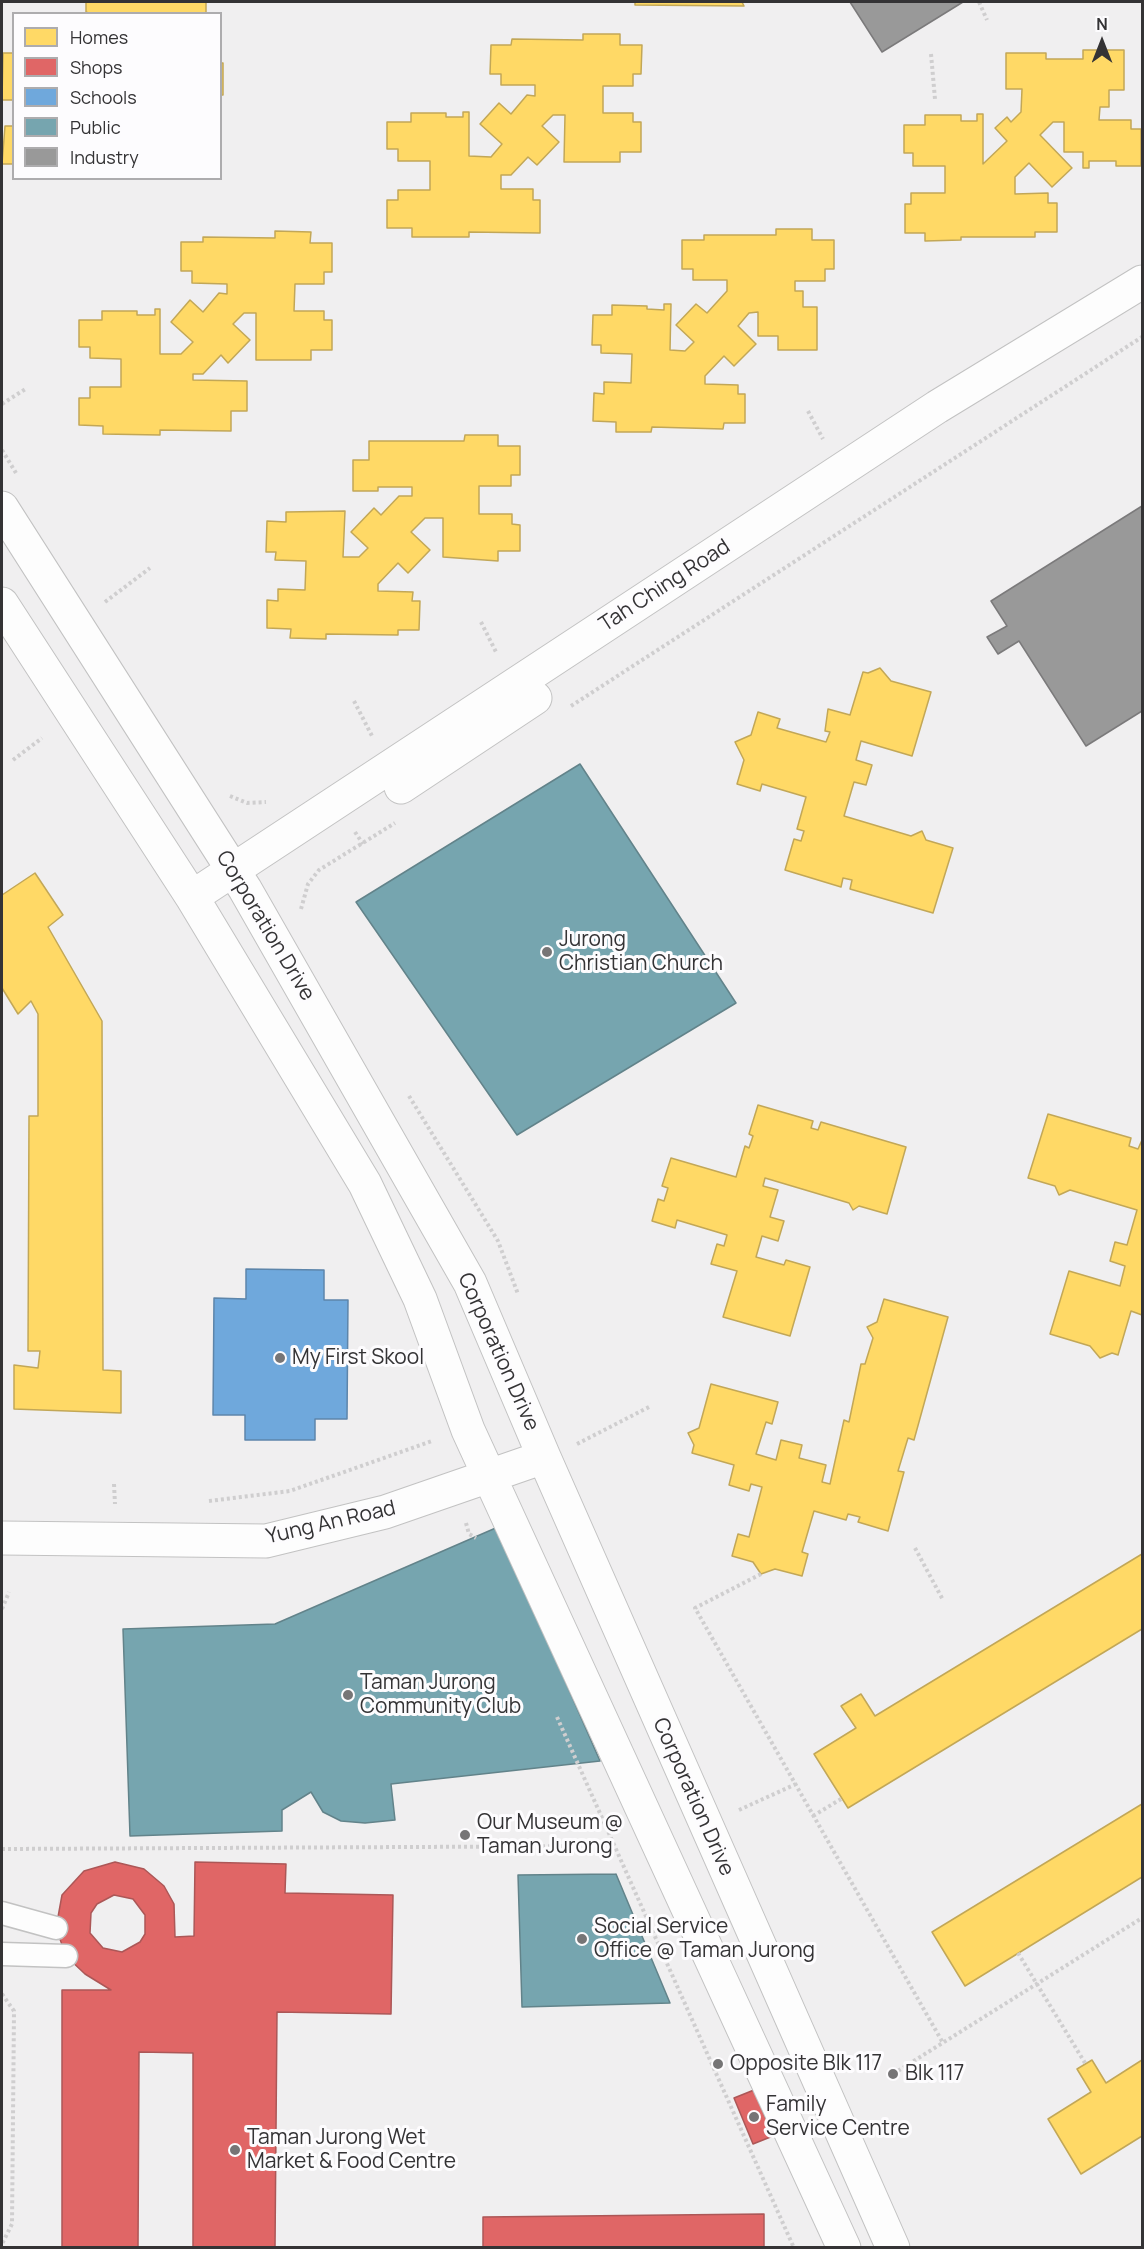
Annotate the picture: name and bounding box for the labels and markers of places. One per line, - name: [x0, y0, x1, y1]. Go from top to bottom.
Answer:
- place label: Jurong Christian Church: [559, 927, 723, 977]
- marker: Jurong Christian Church: [540, 945, 554, 959]
- place label: My First Skool: [292, 1345, 424, 1371]
- marker: My First Skool: [273, 1351, 287, 1365]
- place label: Taman Jurong Community Club: [360, 1670, 521, 1720]
- marker: Taman Jurong Community Club: [341, 1688, 355, 1702]
- place label: Our Museum @ Taman Jurong: [477, 1810, 623, 1860]
- marker: Our Museum @ Taman Jurong: [458, 1828, 472, 1842]
- place label: Social Service Office @ Taman Jurong: [594, 1914, 815, 1964]
- marker: Social Service Office @ Taman Jurong: [575, 1932, 589, 1946]
- place label: Opposite Blk 117: [730, 2051, 882, 2077]
- marker: Opposite Blk 117: [711, 2057, 725, 2071]
- place label: Blk 117: [905, 2061, 964, 2087]
- marker: Blk 117: [886, 2067, 900, 2081]
- place label: Family Service Centre: [766, 2092, 910, 2142]
- marker: Family Service Centre: [747, 2110, 761, 2124]
- place label: Taman Jurong Wet Market & Food Centre: [247, 2125, 456, 2175]
- marker: Taman Jurong Wet Market & Food Centre: [228, 2143, 242, 2157]

